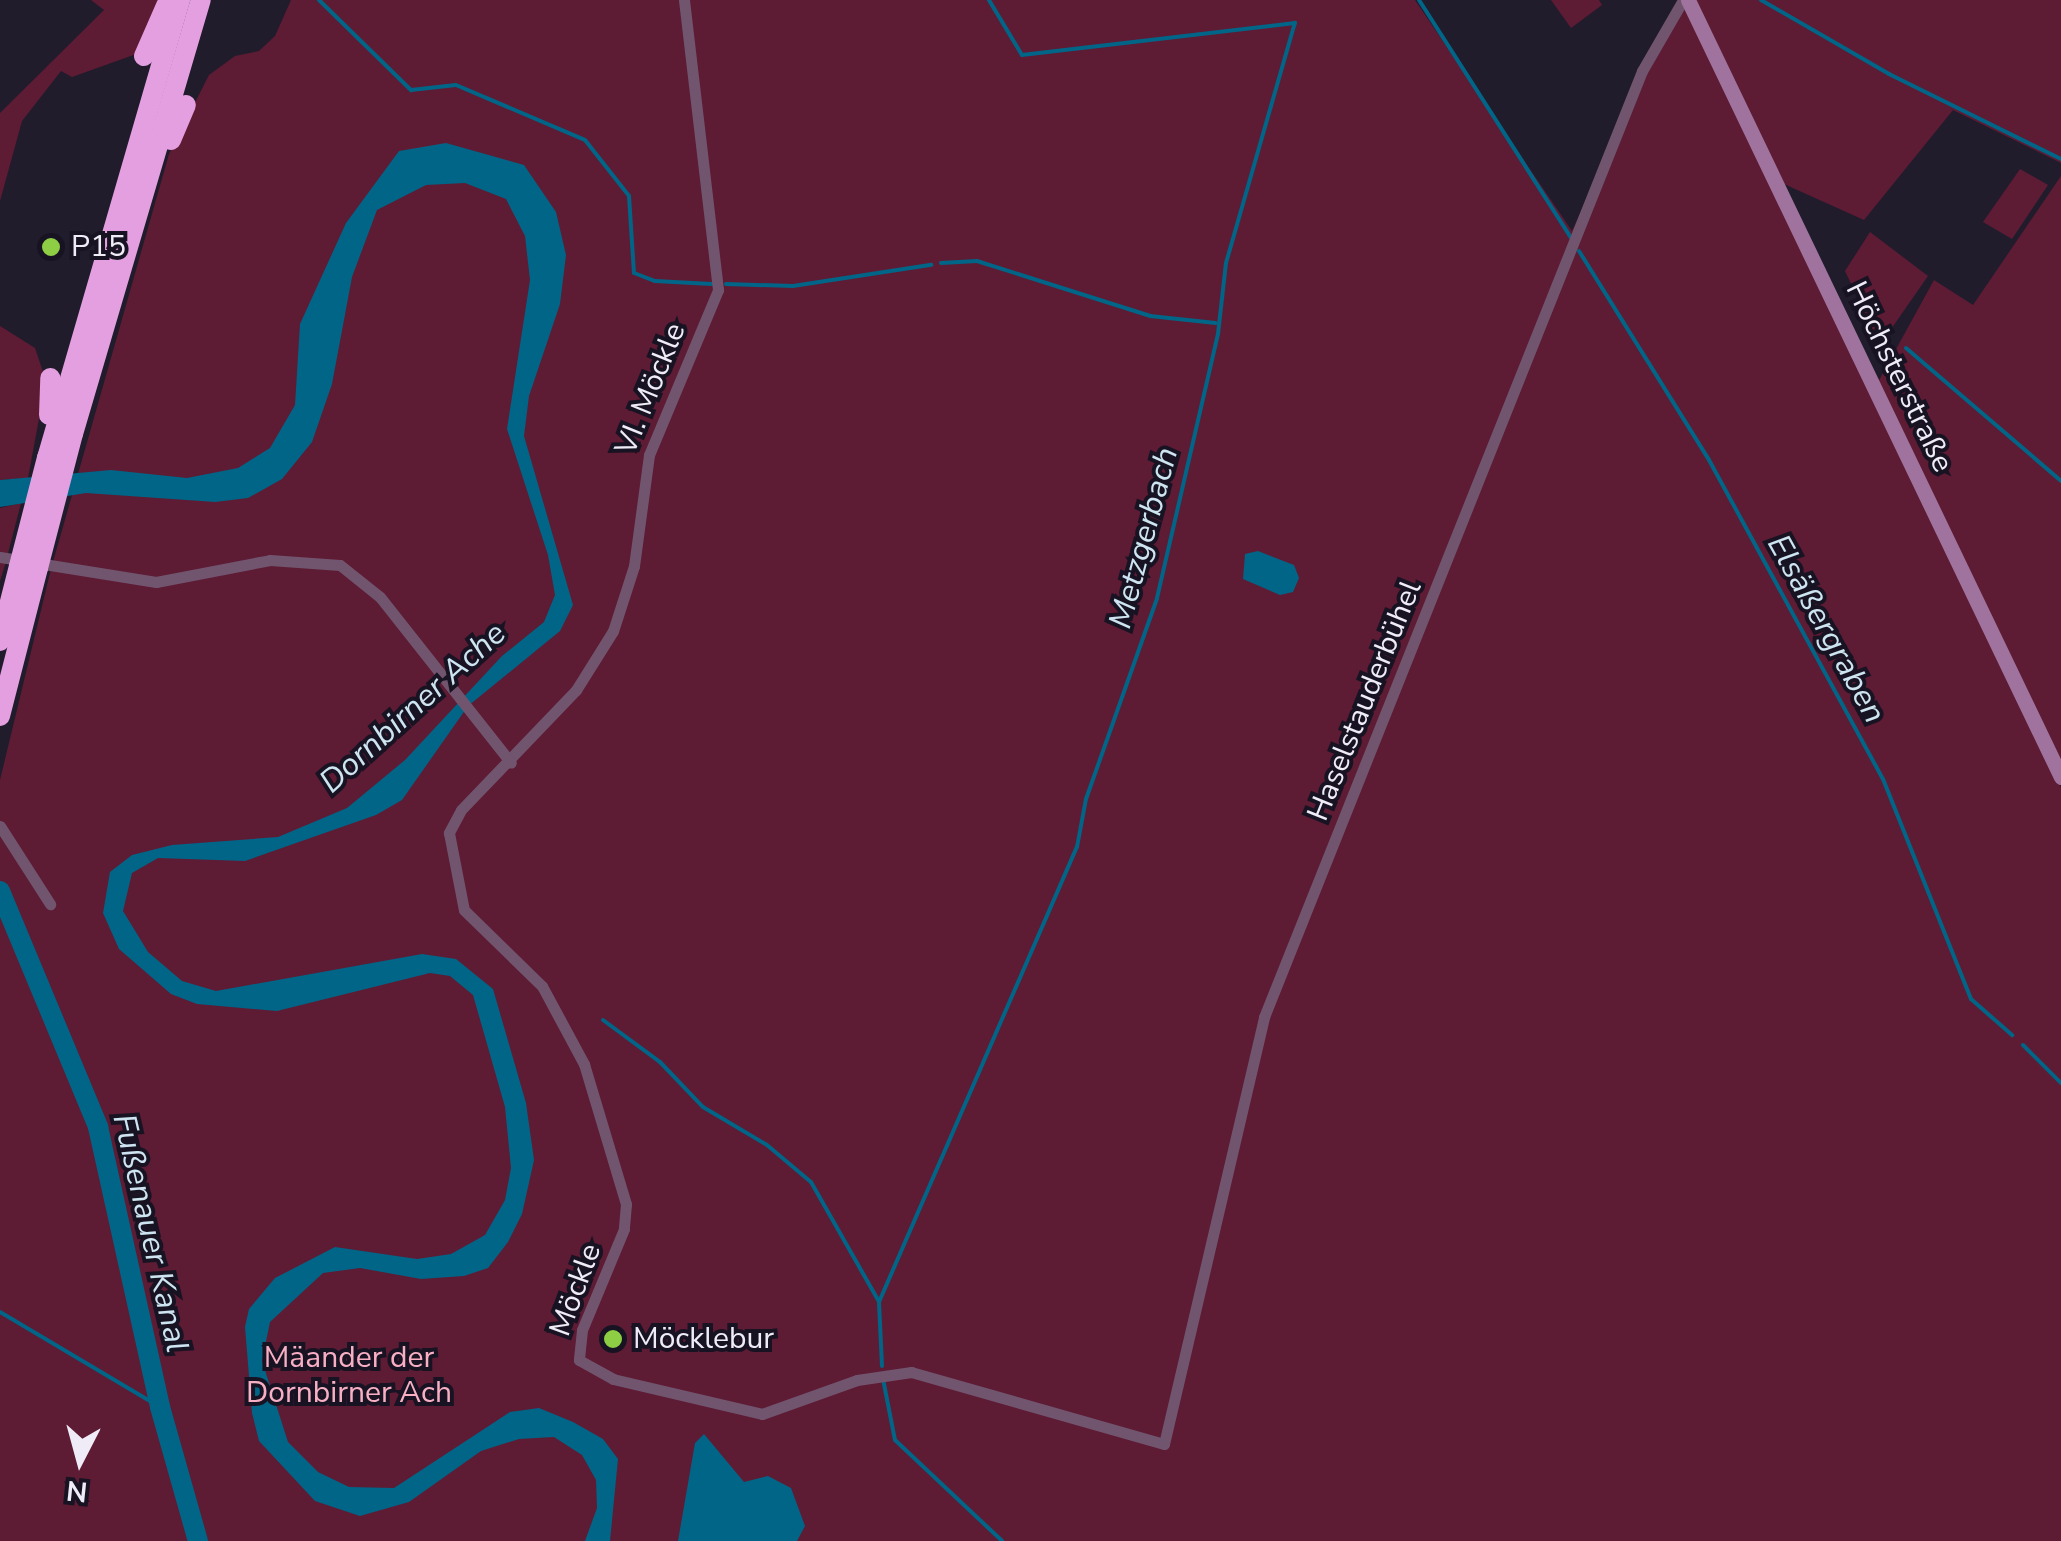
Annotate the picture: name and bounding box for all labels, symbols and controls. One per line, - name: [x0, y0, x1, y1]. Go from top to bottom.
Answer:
- place label: P15: [71, 229, 126, 265]
- marker: P15: [40, 236, 62, 258]
- street label: Höchsterstraße: [1837, 276, 1961, 478]
- street label: VI. Möckle: [608, 318, 694, 460]
- water label: Metzgerbach: [1101, 443, 1187, 633]
- water label: Elsäßergraben: [1759, 528, 1893, 730]
- street label: Haselstauderbühel: [1300, 576, 1430, 826]
- water label: Dornbirner Ache: [312, 615, 514, 801]
- water label: Fußenauer Kanal: [104, 1110, 196, 1356]
- street label: Möckle: [543, 1239, 609, 1341]
- place label: Möcklebur: [633, 1321, 774, 1357]
- marker: Möcklebur: [602, 1328, 624, 1350]
- park label: Mäander der Dornbirner Ach: [246, 1340, 452, 1410]
- north arrow: [30, 1411, 130, 1511]
- text: N: [64, 1471, 89, 1511]

